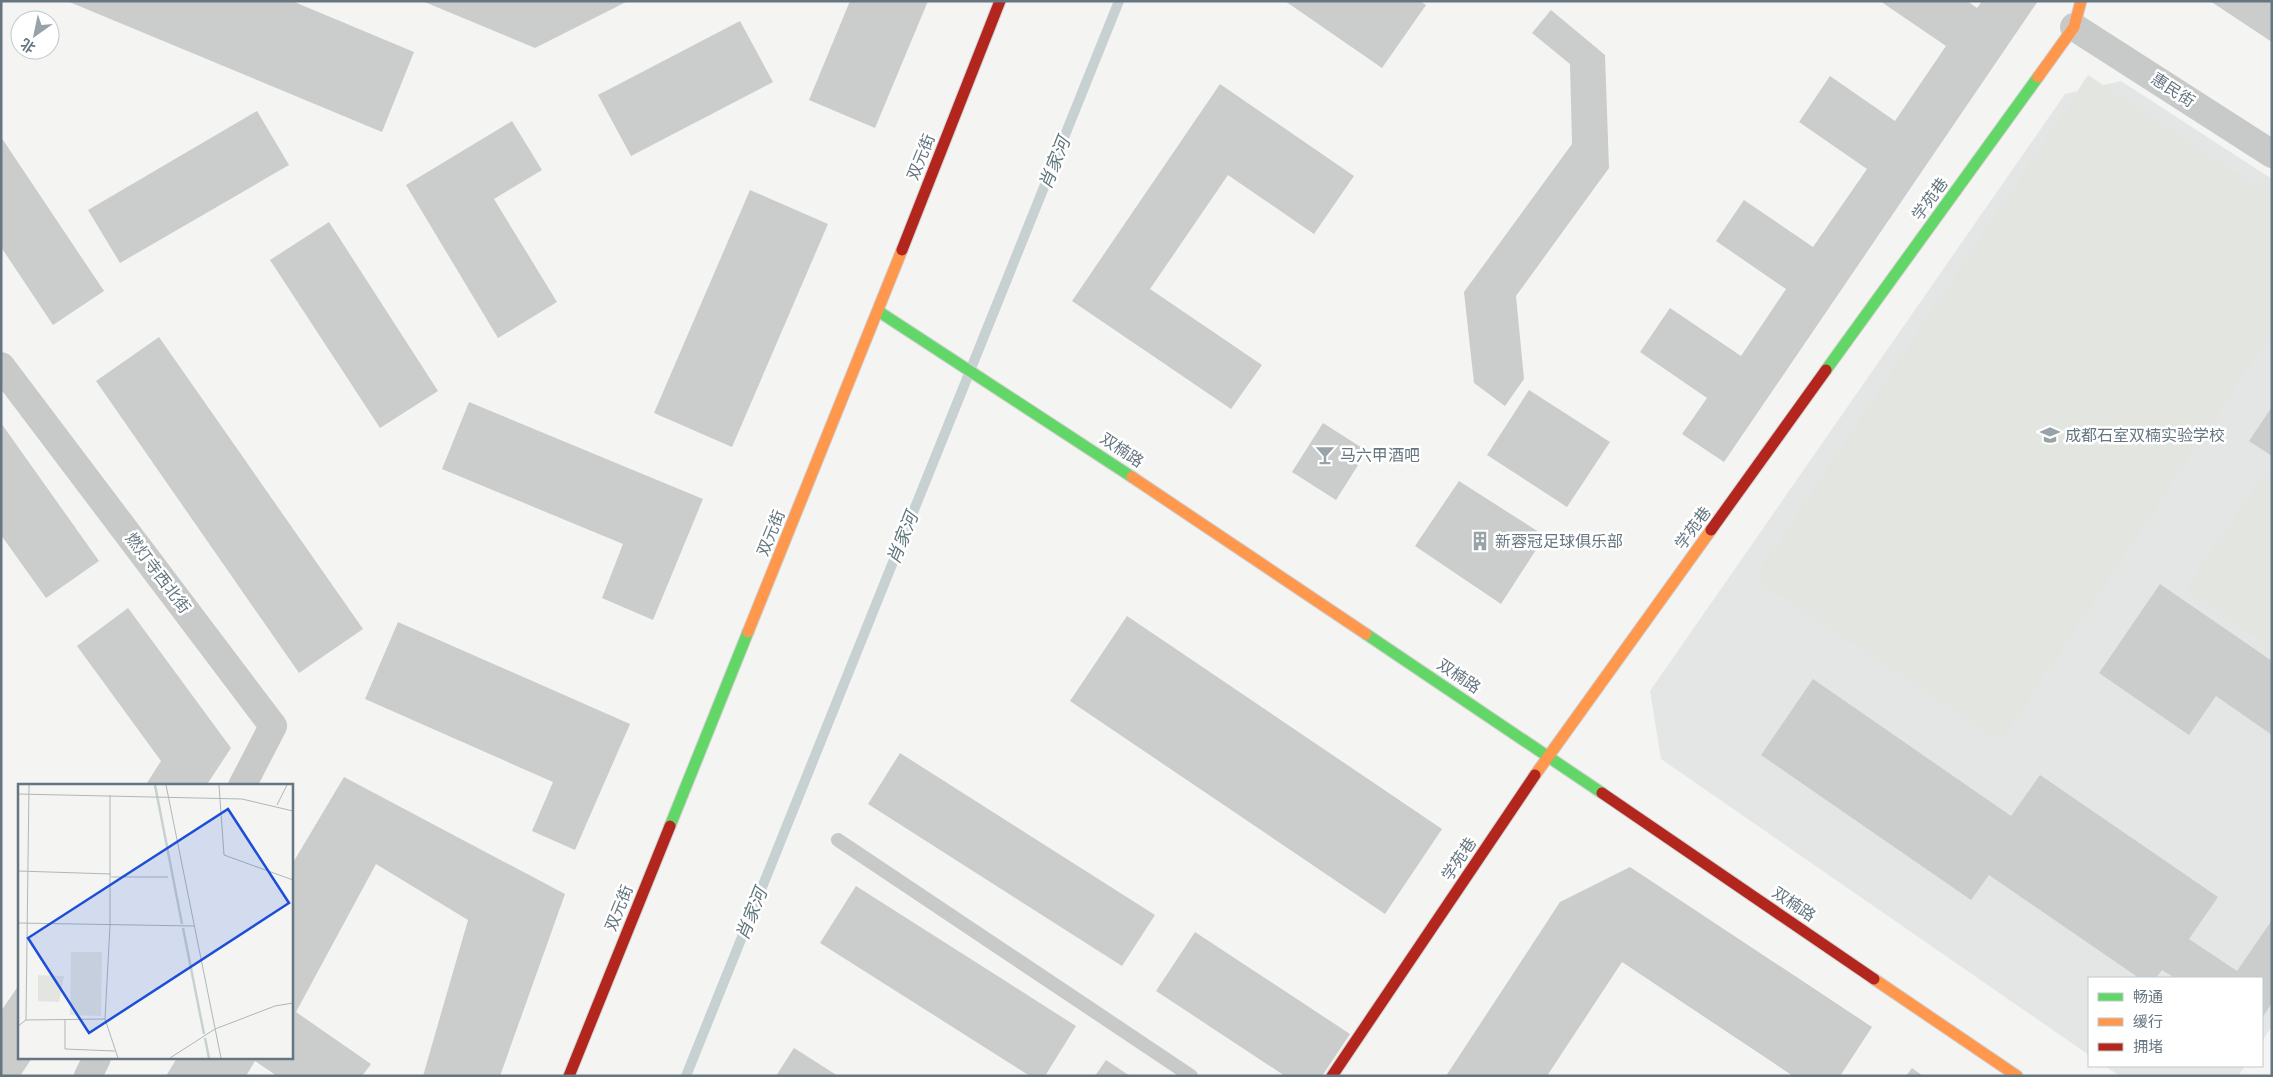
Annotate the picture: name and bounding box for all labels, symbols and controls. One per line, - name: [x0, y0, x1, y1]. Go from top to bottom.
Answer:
- north arrow: [10, 10, 60, 60]
- text: 北: [18, 35, 38, 56]
- street label: 惠民街: [2148, 69, 2198, 111]
- street label: 双元街: [903, 131, 939, 183]
- water label: 肖家河: [1034, 131, 1075, 192]
- street label: 学苑巷: [1908, 174, 1952, 224]
- school or university icon: 成都石室双楠实验学校: [2039, 424, 2061, 446]
- place label: 成都石室双楠实验学校: [2065, 426, 2225, 445]
- street label: 双楠路: [1097, 429, 1147, 471]
- bar icon: 马六甲酒吧: [1314, 444, 1336, 466]
- place label: 马六甲酒吧: [1340, 446, 1420, 465]
- street label: 学苑巷: [1671, 503, 1715, 553]
- water label: 肖家河: [882, 506, 923, 567]
- street label: 双元街: [753, 507, 789, 559]
- street label: 燃灯寺西北街: [122, 529, 194, 617]
- building icon: 新蓉冠足球俱乐部: [1469, 530, 1491, 552]
- place label: 新蓉冠足球俱乐部: [1495, 532, 1623, 551]
- street label: 双楠路: [1434, 655, 1484, 697]
- inset map: [18, 784, 292, 1060]
- street label: 学苑巷: [1438, 834, 1480, 884]
- street label: 双元街: [601, 882, 637, 934]
- water label: 肖家河: [731, 882, 772, 943]
- street label: 双楠路: [1769, 883, 1819, 925]
- legend: [2088, 977, 2263, 1067]
- text: 畅通: [2133, 988, 2163, 1006]
- text: 缓行: [2133, 1013, 2163, 1031]
- text: 拥堵: [2133, 1038, 2163, 1056]

